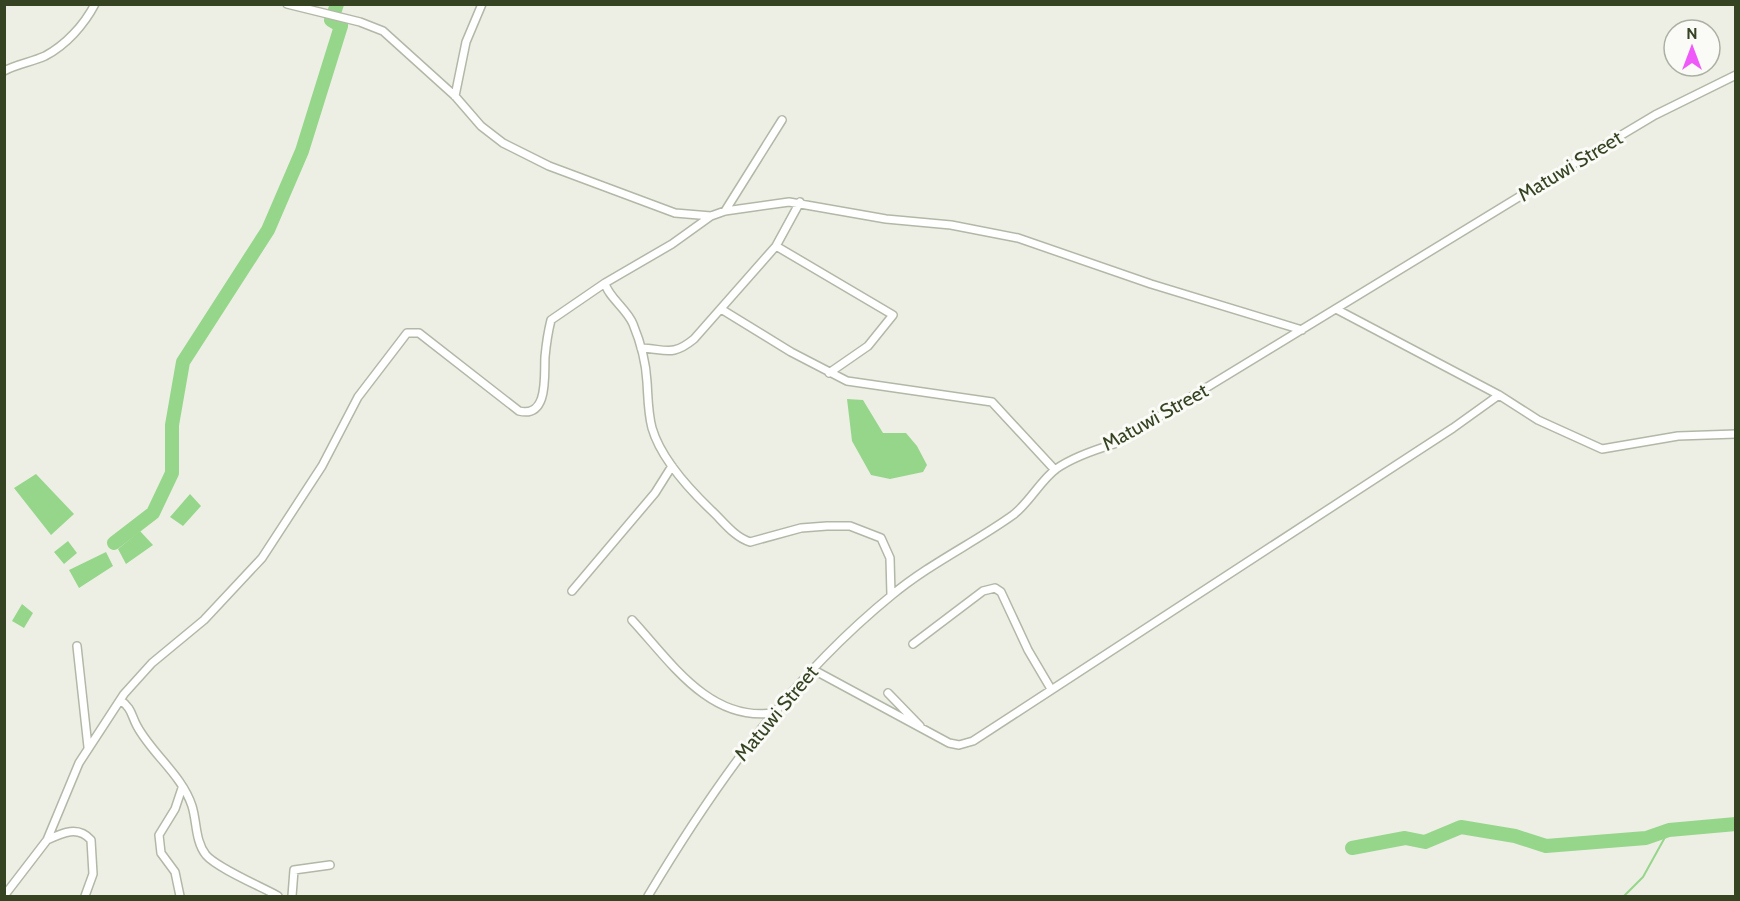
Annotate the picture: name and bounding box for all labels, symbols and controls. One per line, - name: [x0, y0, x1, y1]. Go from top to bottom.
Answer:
- north arrow: [1662, 18, 1722, 78]
- text: N: [1686, 24, 1698, 43]
- street label: Matuwi Street: [1514, 125, 1627, 207]
- street label: Matuwi Street: [1098, 378, 1212, 456]
- street label: Matuwi Street: [729, 660, 823, 766]

